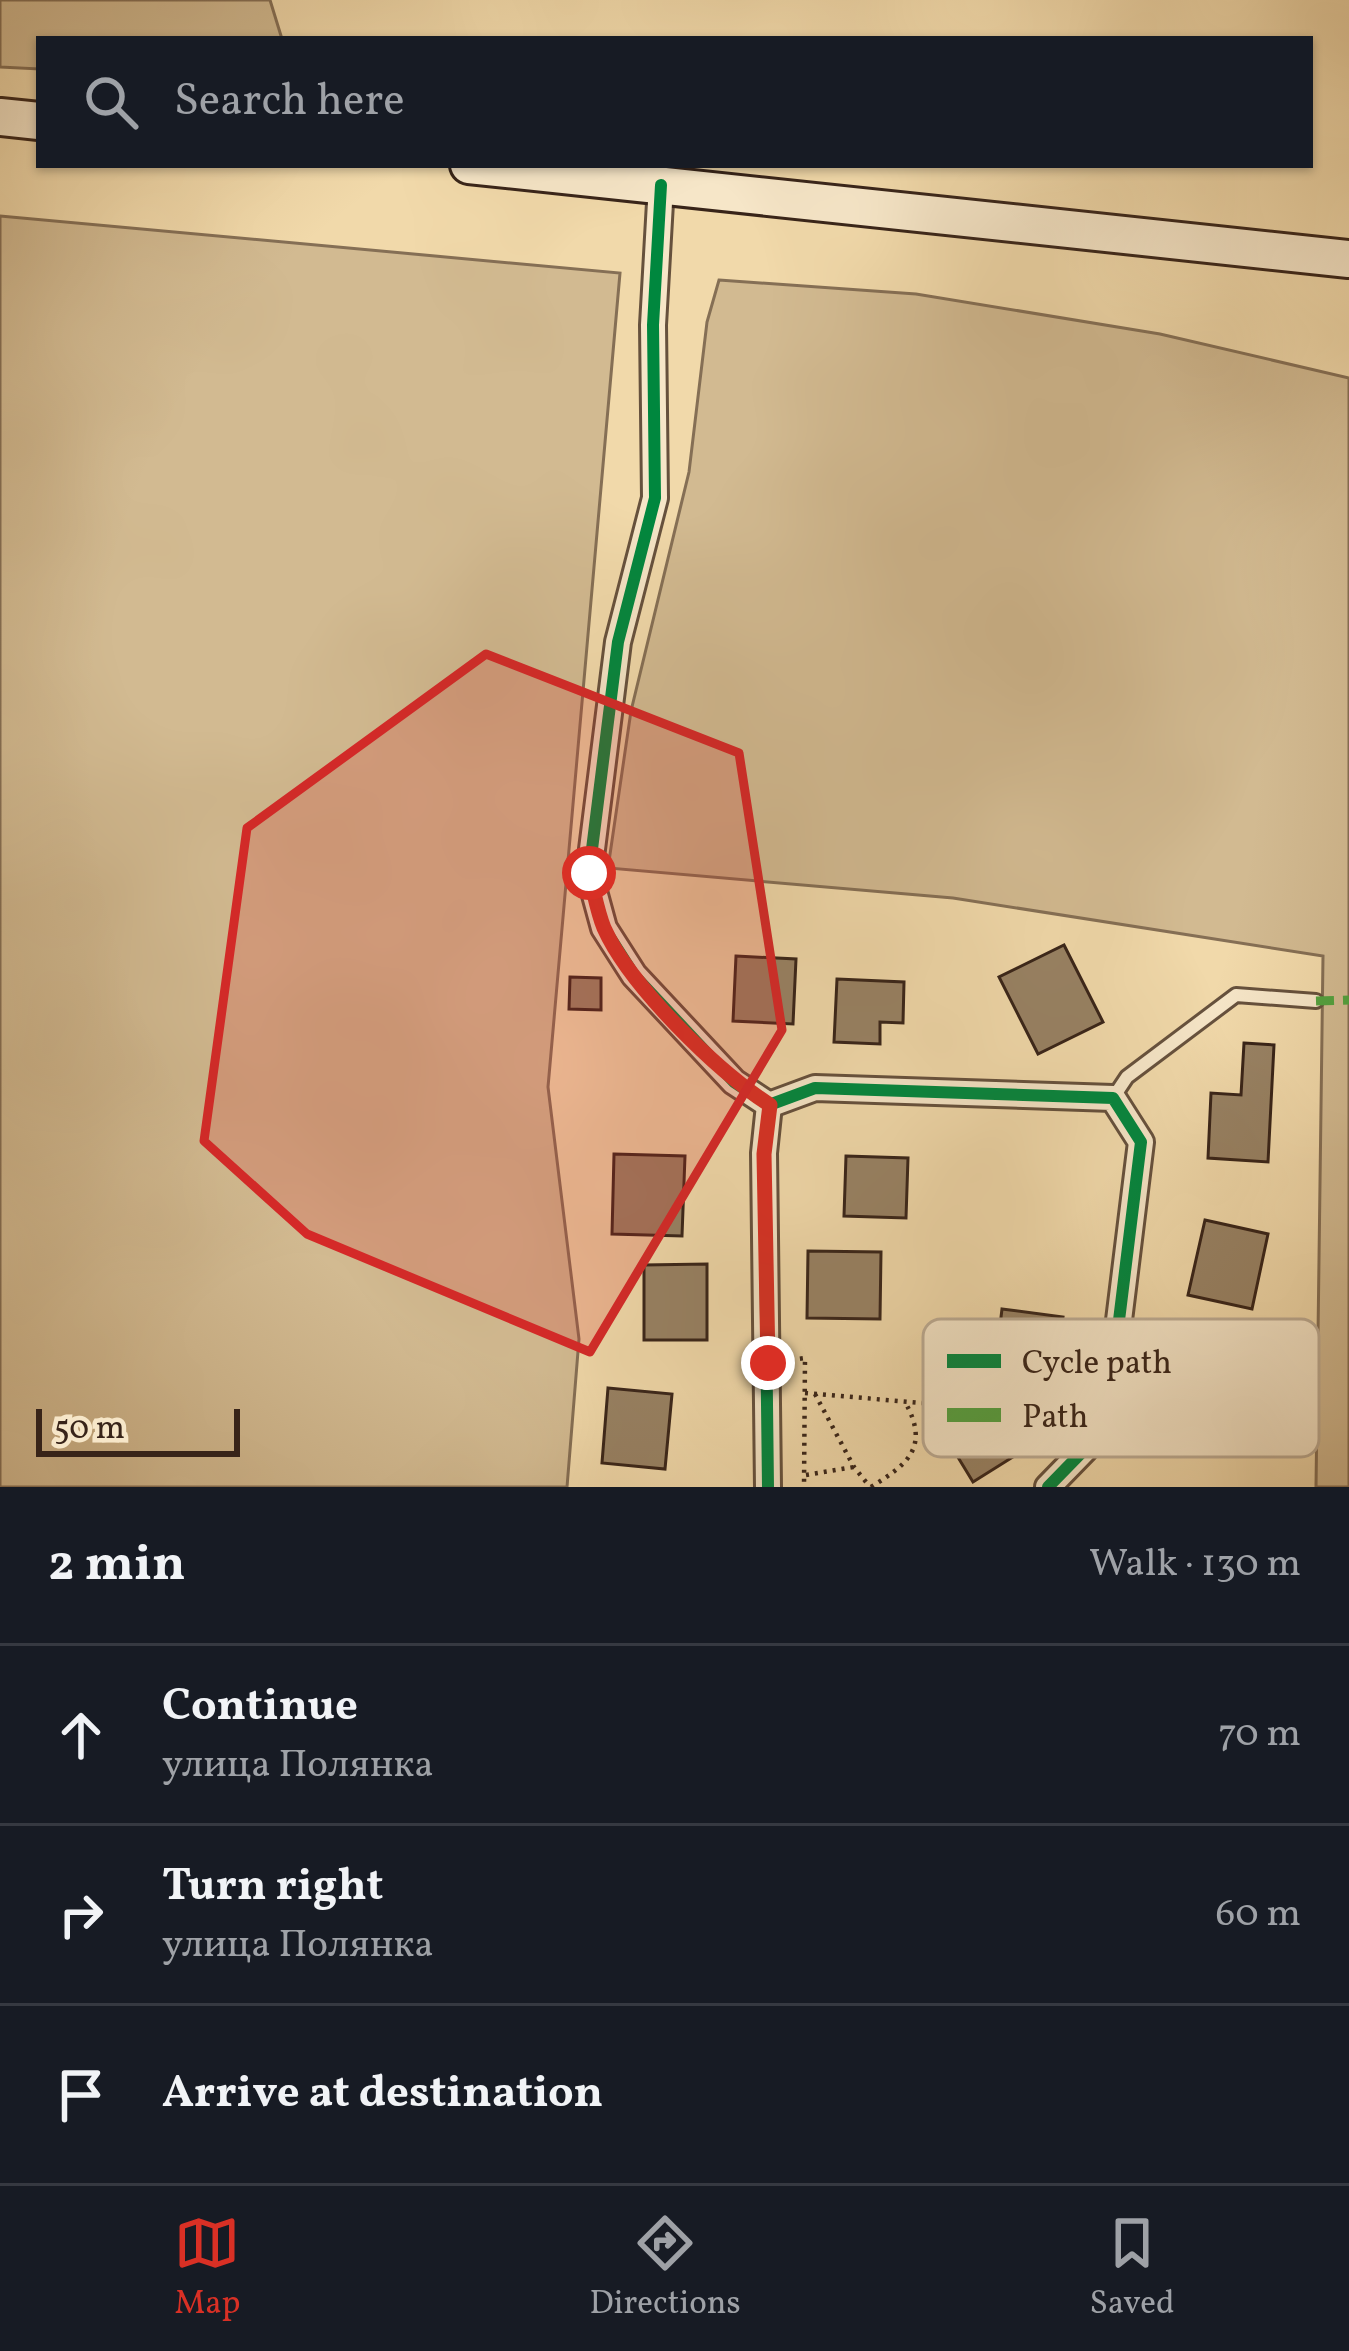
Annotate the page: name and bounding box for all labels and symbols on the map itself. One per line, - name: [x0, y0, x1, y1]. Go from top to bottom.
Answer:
- route start: [562, 846, 616, 900]
- legend: [923, 1319, 1319, 1457]
- route end: [741, 1336, 795, 1390]
- text: Cycle path: [1022, 1342, 1172, 1388]
- text: Path: [1022, 1396, 1088, 1442]
- scale bar: [36, 1403, 240, 1456]

